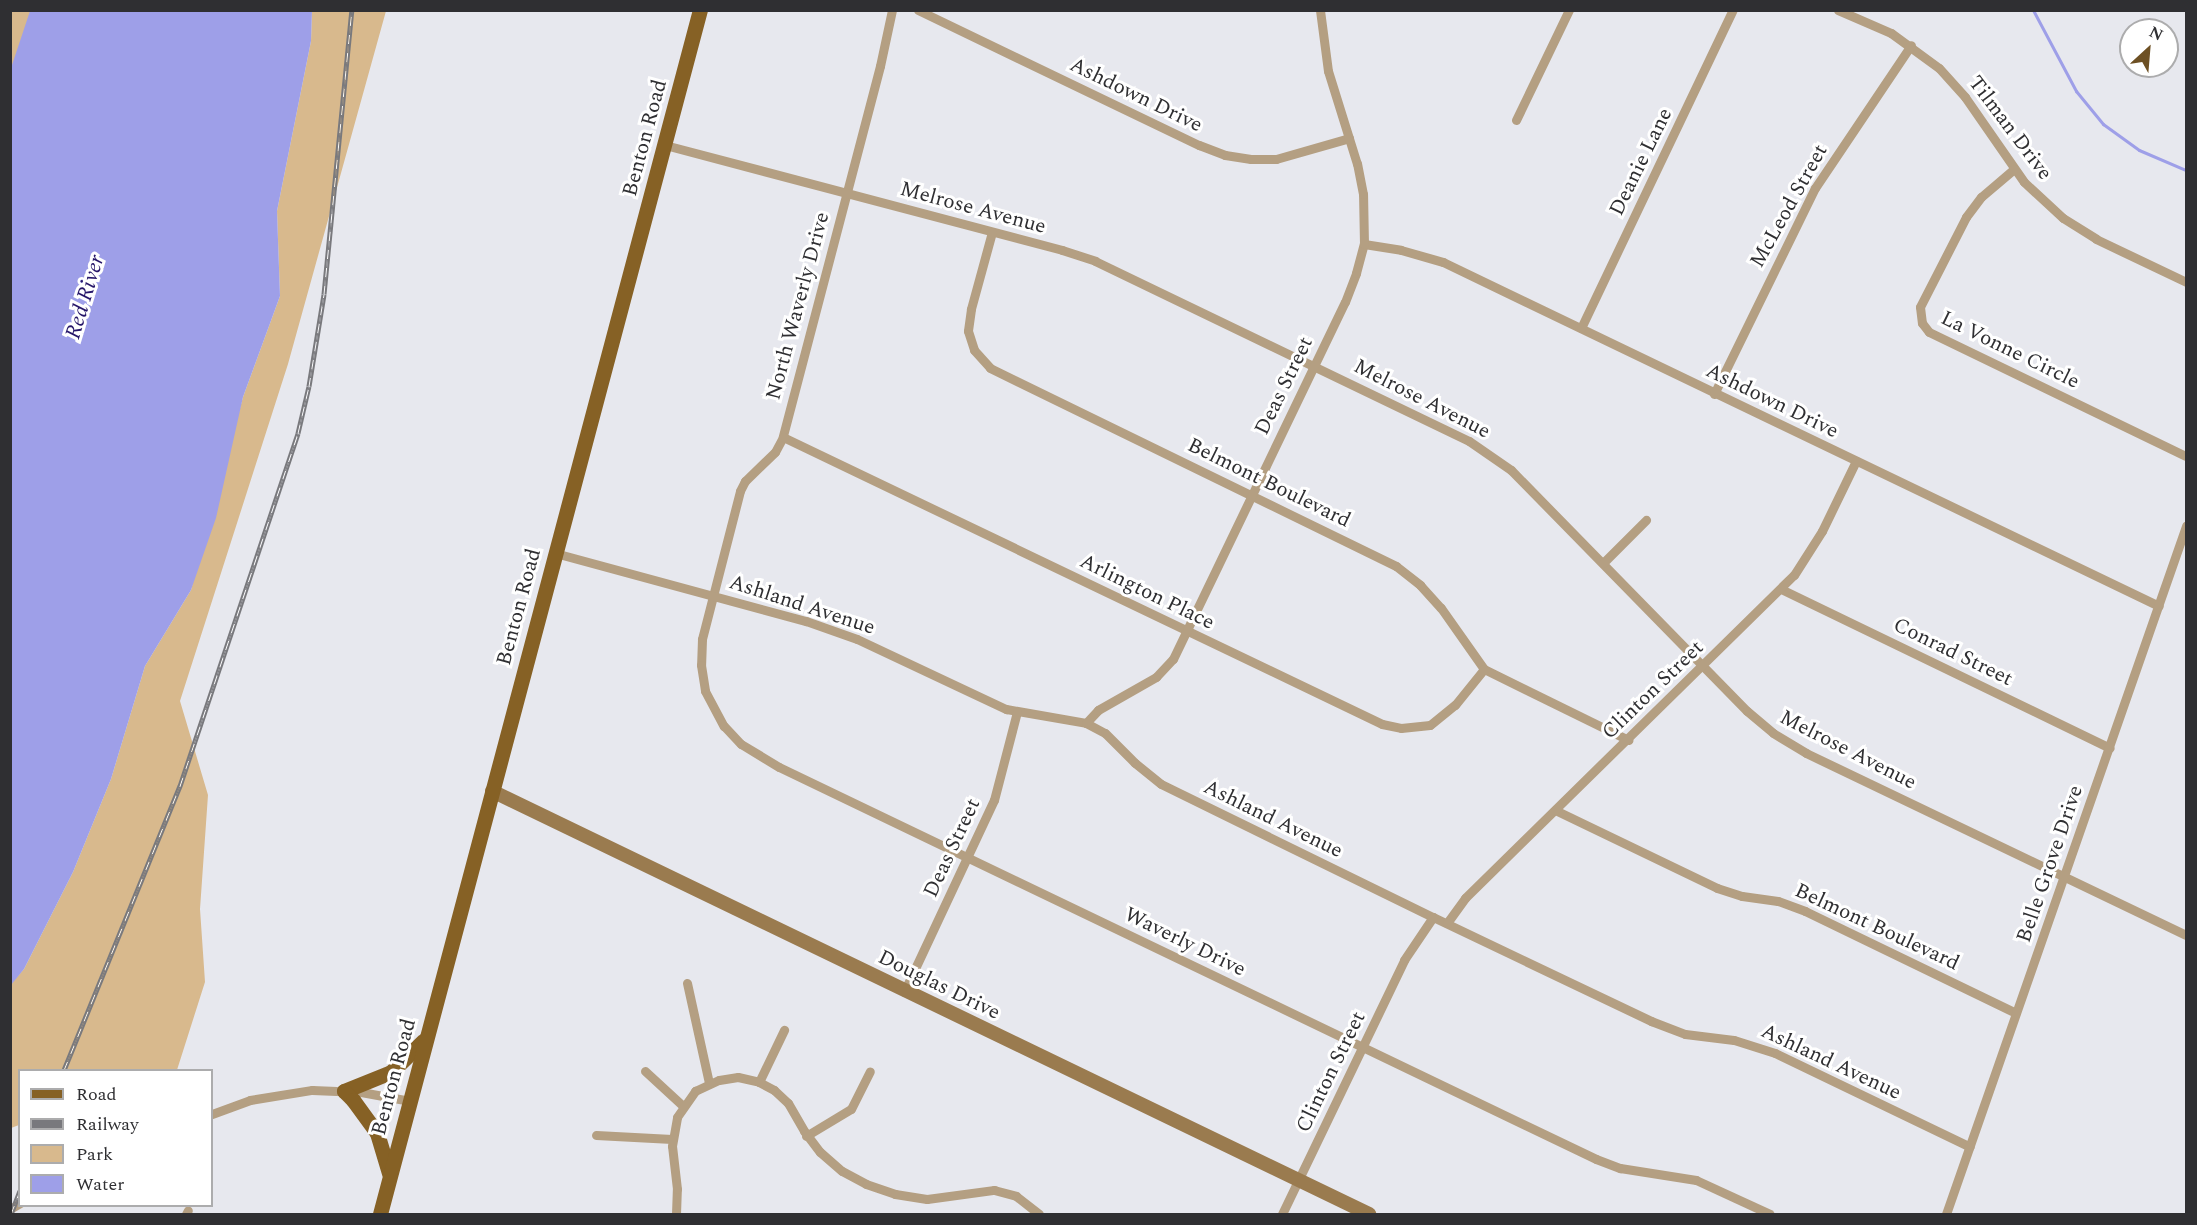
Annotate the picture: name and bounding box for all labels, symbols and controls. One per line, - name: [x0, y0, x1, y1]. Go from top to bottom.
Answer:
- north arrow: [2119, 18, 2179, 78]
- text: N: [2145, 20, 2167, 47]
- street label: Ashdown Drive: [1065, 52, 1207, 138]
- street label: Tilman Drive: [1963, 71, 2057, 185]
- street label: Benton Road: [617, 77, 673, 199]
- street label: Deanie Lane: [1604, 104, 1678, 220]
- street label: McLeod Street: [1745, 140, 1833, 272]
- street label: Melrose Avenue: [897, 176, 1049, 240]
- street label: North Waverly Drive: [761, 209, 835, 403]
- water label: Red River: [60, 252, 110, 342]
- street label: La Vonne Circle: [1937, 306, 2083, 394]
- street label: Deas Street: [1249, 333, 1319, 439]
- street label: Melrose Avenue: [1349, 354, 1495, 444]
- street label: Ashdown Drive: [1701, 358, 1843, 444]
- street label: Belmont Boulevard: [1183, 433, 1355, 533]
- street label: Benton Road: [491, 546, 547, 668]
- street label: Arlington Place: [1076, 549, 1218, 635]
- street label: Ashland Avenue: [726, 570, 878, 640]
- street label: Conrad Street: [1889, 612, 2017, 692]
- street label: Clinton Street: [1597, 635, 1709, 745]
- street label: Melrose Avenue: [1775, 705, 1921, 795]
- street label: Ashland Avenue: [1199, 774, 1347, 864]
- street label: Belle Grove Drive: [2011, 782, 2089, 946]
- street label: Deas Street: [918, 795, 986, 901]
- street label: Belmont Boulevard: [1791, 878, 1963, 976]
- street label: Waverly Drive: [1120, 902, 1250, 982]
- street label: Douglas Drive: [874, 945, 1004, 1025]
- street label: Clinton Street: [1291, 1007, 1371, 1137]
- street label: Benton Road: [366, 1016, 422, 1138]
- street label: Ashland Avenue: [1757, 1019, 1905, 1105]
- legend: [18, 1069, 213, 1207]
- text: Road: [76, 1081, 117, 1108]
- text: Railway: [76, 1111, 139, 1138]
- text: Park: [76, 1141, 113, 1168]
- text: Water: [76, 1171, 124, 1198]

